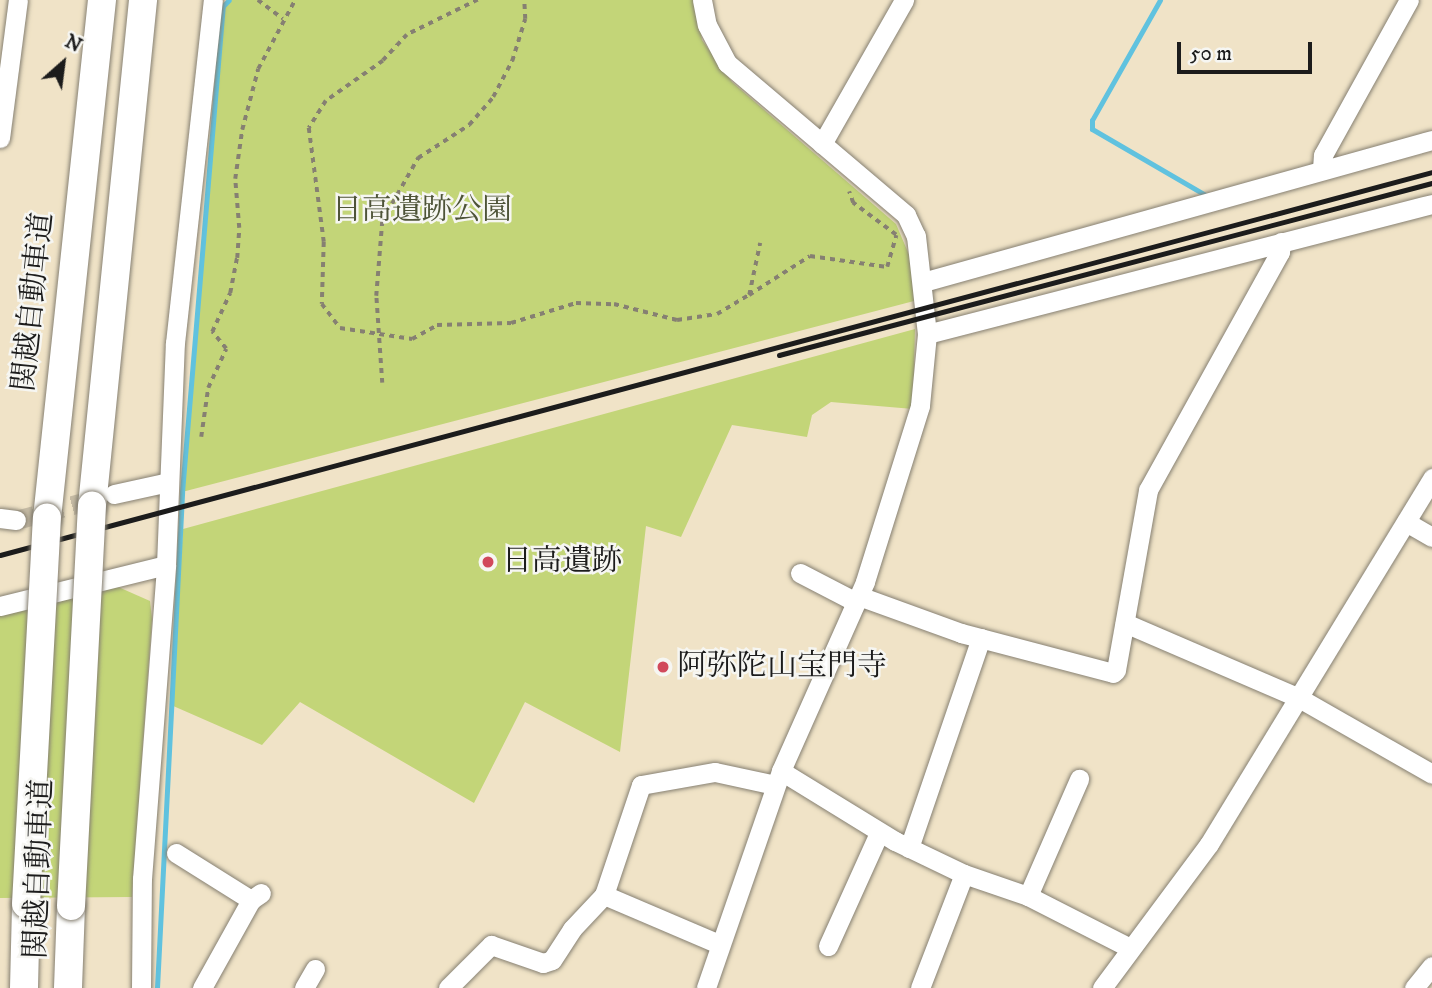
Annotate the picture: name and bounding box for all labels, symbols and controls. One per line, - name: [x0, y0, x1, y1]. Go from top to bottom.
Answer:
- north arrow: [28, 28, 98, 98]
- scale bar: [1180, 28, 1315, 72]
- text: N: [61, 30, 85, 58]
- text: 50 m: [1190, 41, 1232, 67]
- park label: 日高遺跡公園: [332, 193, 512, 229]
- street label: 関越自動車道: [7, 211, 61, 393]
- place label: 日高遺跡: [502, 544, 622, 580]
- marker: 日高遺跡: [480, 554, 496, 570]
- place label: 阿弥陀山宝門寺: [677, 649, 887, 685]
- marker: 阿弥陀山宝門寺: [655, 659, 671, 675]
- street label: 関越自動車道: [19, 778, 61, 960]

